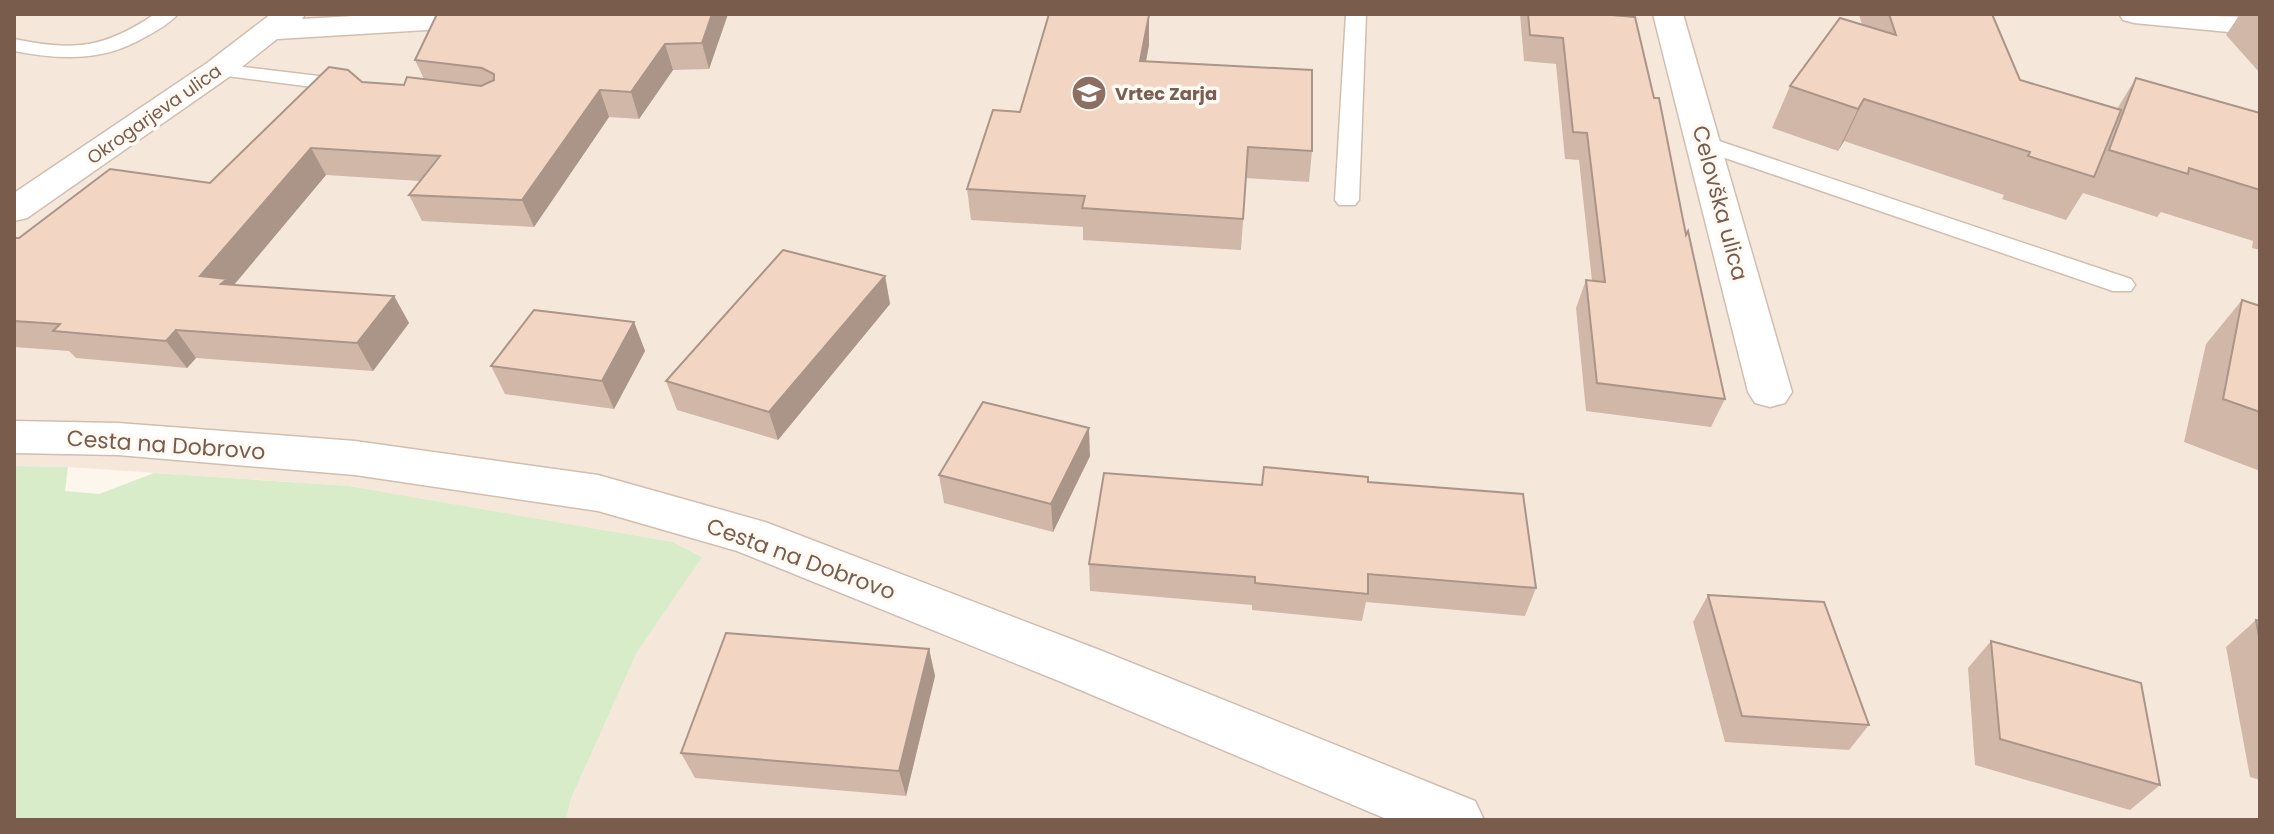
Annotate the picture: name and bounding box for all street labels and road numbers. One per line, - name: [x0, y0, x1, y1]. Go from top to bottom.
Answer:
- street label: Okrogarjeva ulica: [82, 58, 226, 170]
- street label: Celovška ulica: [1684, 122, 1756, 284]
- street label: Cesta na Dobrovo: [66, 423, 266, 467]
- street label: Cesta na Dobrovo: [702, 510, 900, 608]

